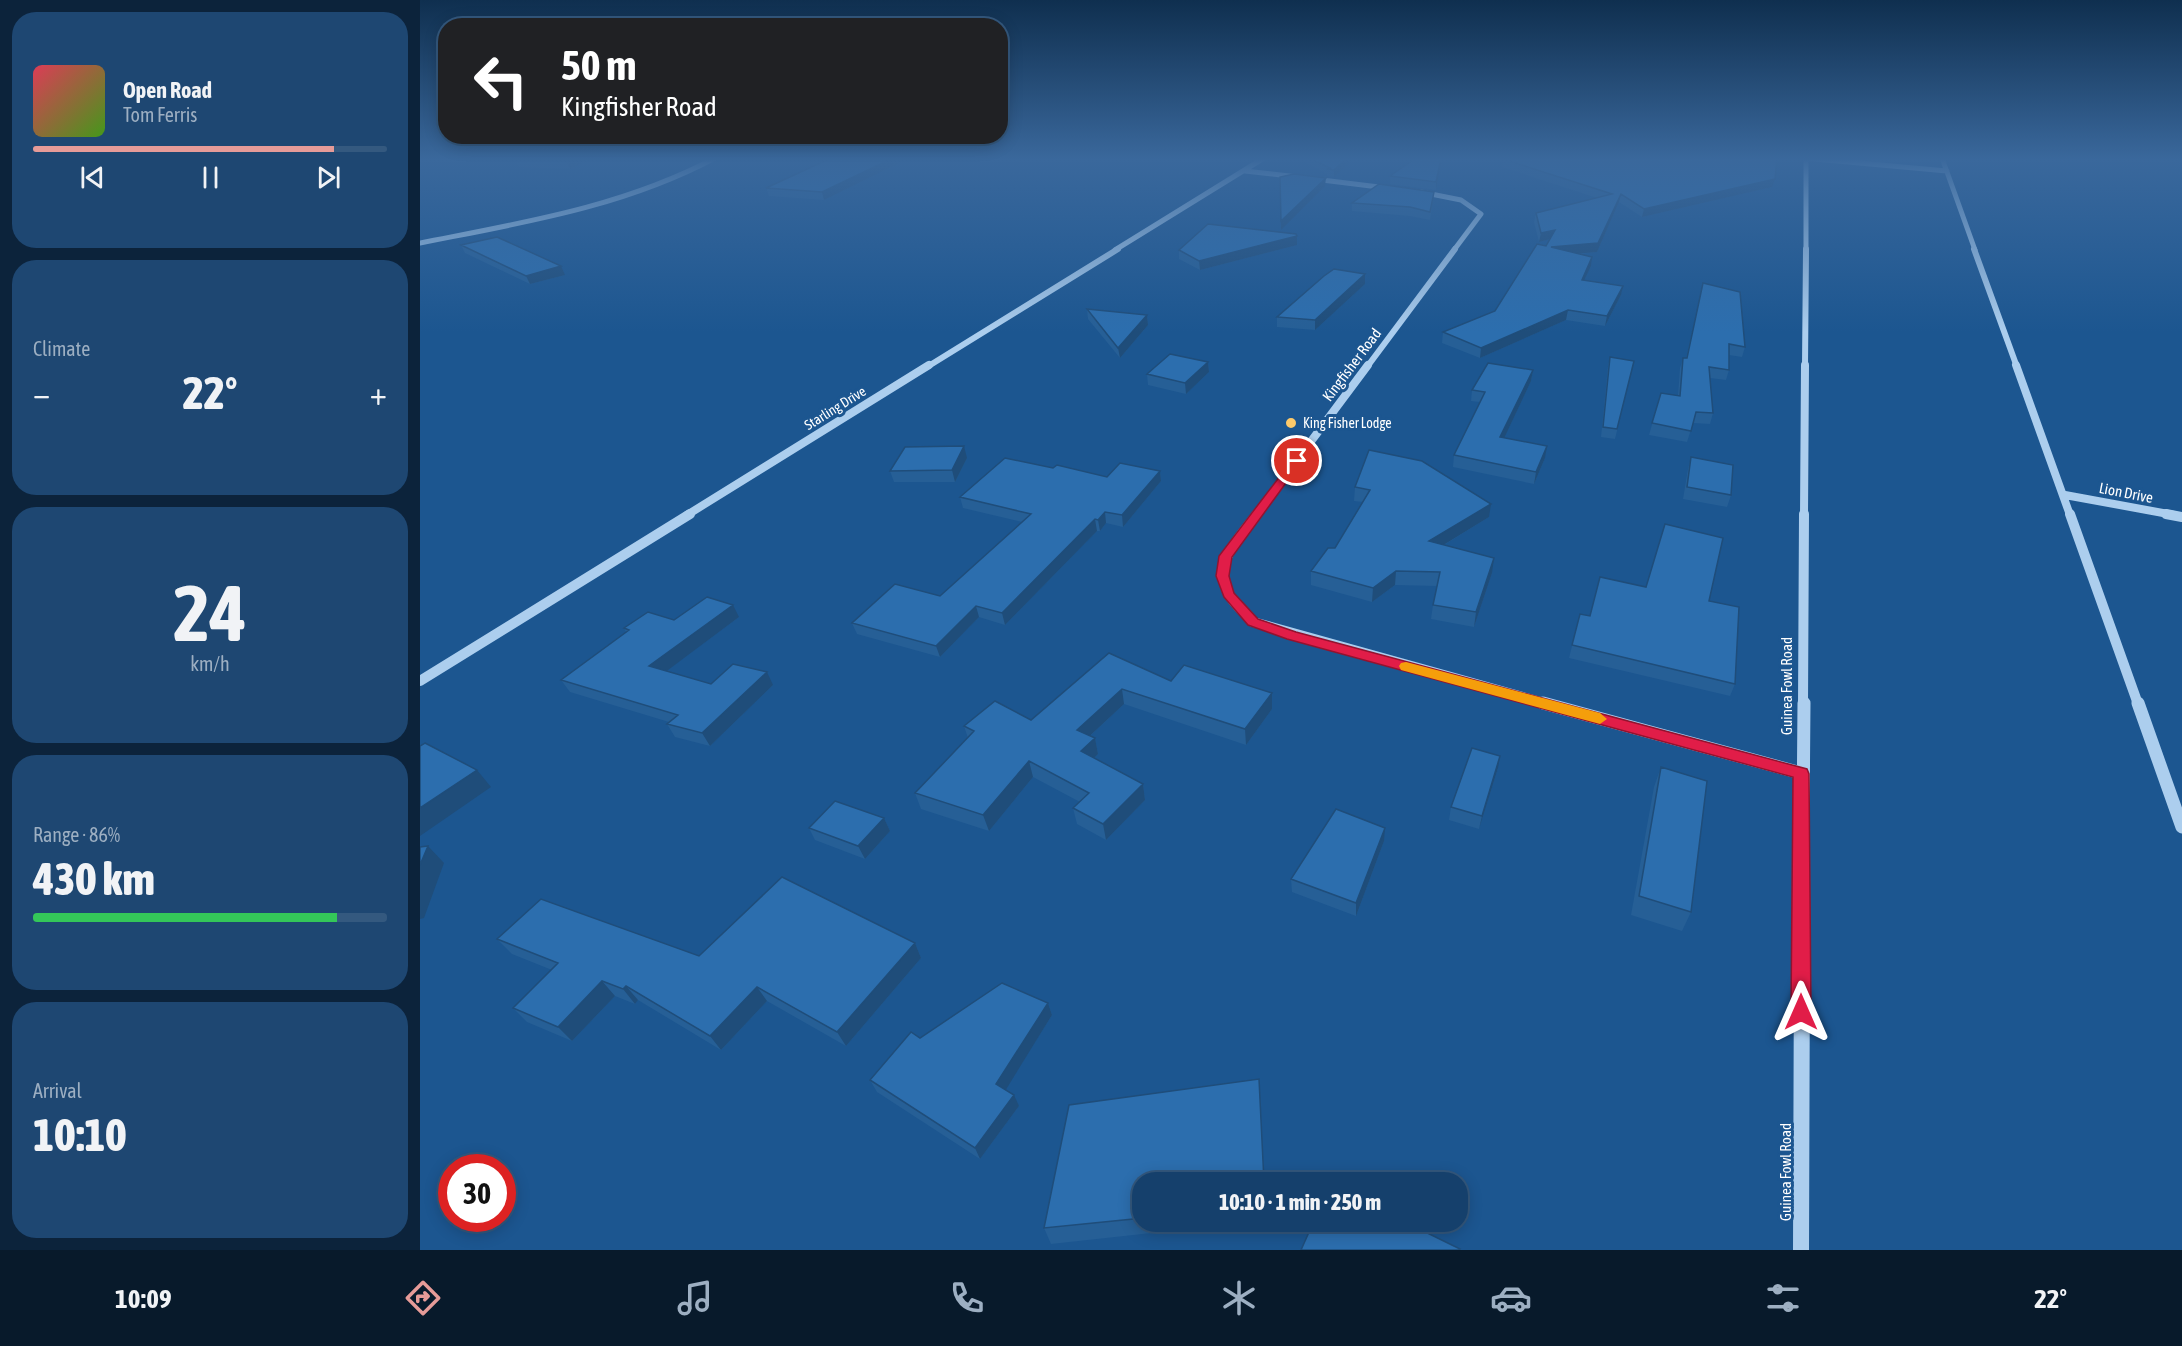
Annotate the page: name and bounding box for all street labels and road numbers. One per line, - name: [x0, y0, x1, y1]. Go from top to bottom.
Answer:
- street label: Kingfisher Road: [1319, 325, 1384, 404]
- street label: Starling Drive: [801, 383, 869, 433]
- street label: Lion Drive: [2098, 479, 2155, 506]
- street label: Guinea Fowl Road: [1778, 637, 1795, 735]
- street label: Guinea Fowl Road: [1777, 1123, 1794, 1221]

